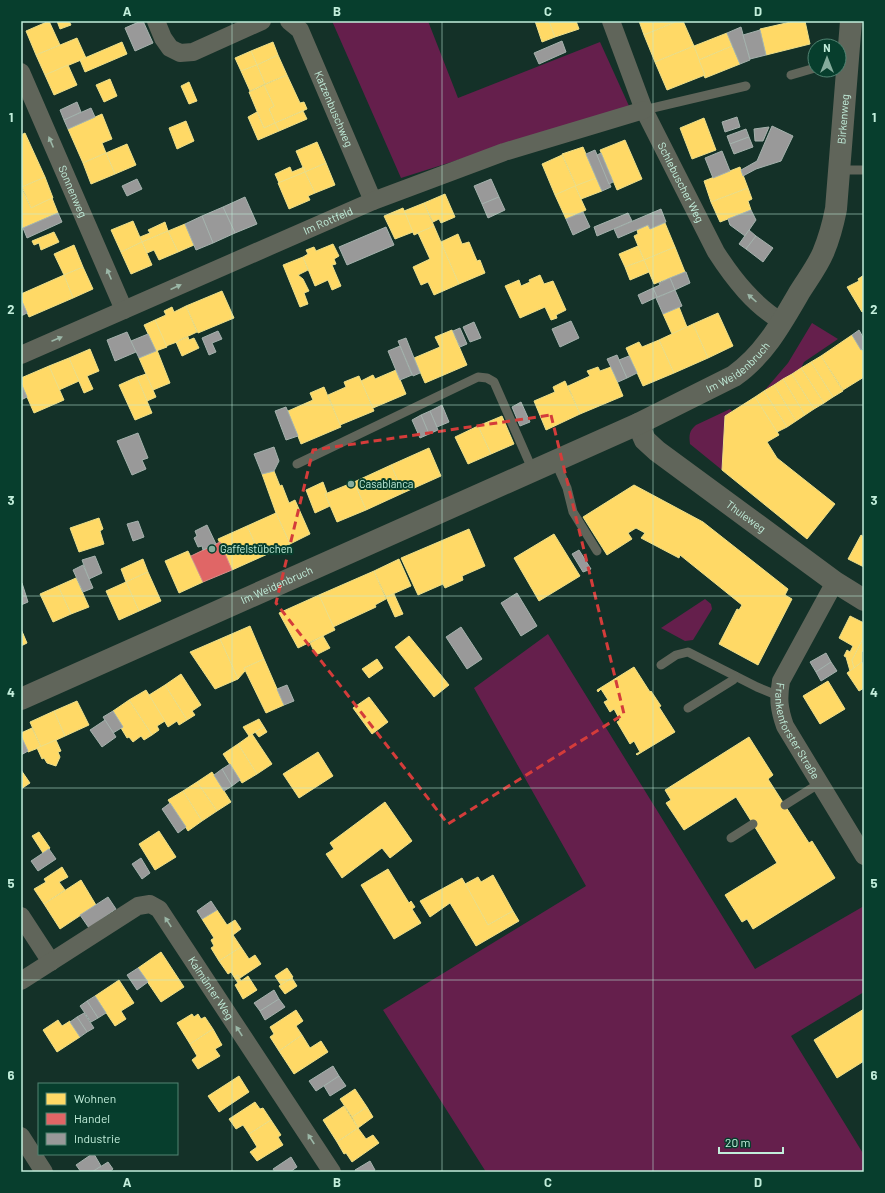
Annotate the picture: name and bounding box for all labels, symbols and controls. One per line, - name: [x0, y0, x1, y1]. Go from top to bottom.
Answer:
- text: A: [123, 3, 132, 19]
- text: B: [333, 3, 341, 19]
- text: C: [544, 3, 552, 19]
- text: D: [754, 3, 762, 19]
- north arrow: [807, 38, 847, 78]
- text: N: [823, 41, 831, 54]
- street label: Katzenbuschweg: [312, 69, 356, 149]
- street label: Birkenweg: [834, 93, 851, 145]
- text: 1: [9, 109, 13, 125]
- text: 1: [872, 109, 876, 125]
- one-way arrow: [48, 136, 55, 148]
- street label: Schlebuscher Weg: [655, 140, 707, 225]
- street label: Sonnenweg: [56, 163, 90, 219]
- street label: Im Rottfeld: [301, 204, 354, 237]
- one-way arrow: [105, 268, 111, 280]
- one-way arrow: [170, 284, 182, 290]
- one-way arrow: [747, 294, 756, 303]
- text: 2: [7, 301, 15, 317]
- text: 2: [870, 301, 878, 317]
- one-way arrow: [51, 336, 62, 342]
- street label: Im Weidenbruch: [704, 339, 772, 395]
- place label: Casablanca: [359, 477, 413, 490]
- marker: Casablanca: [346, 479, 356, 489]
- text: 3: [7, 492, 15, 508]
- text: 3: [870, 492, 878, 508]
- street label: Thuleweg: [724, 497, 769, 535]
- place label: Gaffelstübchen: [220, 542, 293, 555]
- marker: Gaffelstübchen: [207, 544, 217, 554]
- street label: Im Weidenbruch: [239, 563, 315, 606]
- street label: Frankenforster Straße: [773, 682, 823, 782]
- text: 4: [7, 684, 15, 700]
- text: 4: [870, 684, 878, 700]
- text: 5: [7, 875, 15, 891]
- text: 5: [870, 875, 878, 891]
- one-way arrow: [164, 917, 172, 927]
- street label: Kalmünter Weg: [186, 954, 237, 1022]
- one-way arrow: [235, 1026, 243, 1036]
- text: 6: [8, 1067, 15, 1083]
- text: 6: [871, 1067, 878, 1083]
- legend: [38, 1083, 178, 1155]
- text: Wohnen: [74, 1091, 116, 1105]
- text: Handel: [74, 1111, 110, 1125]
- scale bar: [719, 1129, 783, 1155]
- text: Industrie: [74, 1131, 120, 1145]
- one-way arrow: [307, 1134, 314, 1145]
- text: 20 m: [725, 1135, 751, 1149]
- text: A: [123, 1174, 132, 1190]
- text: B: [333, 1174, 341, 1190]
- text: C: [544, 1174, 552, 1190]
- text: D: [754, 1174, 762, 1190]

